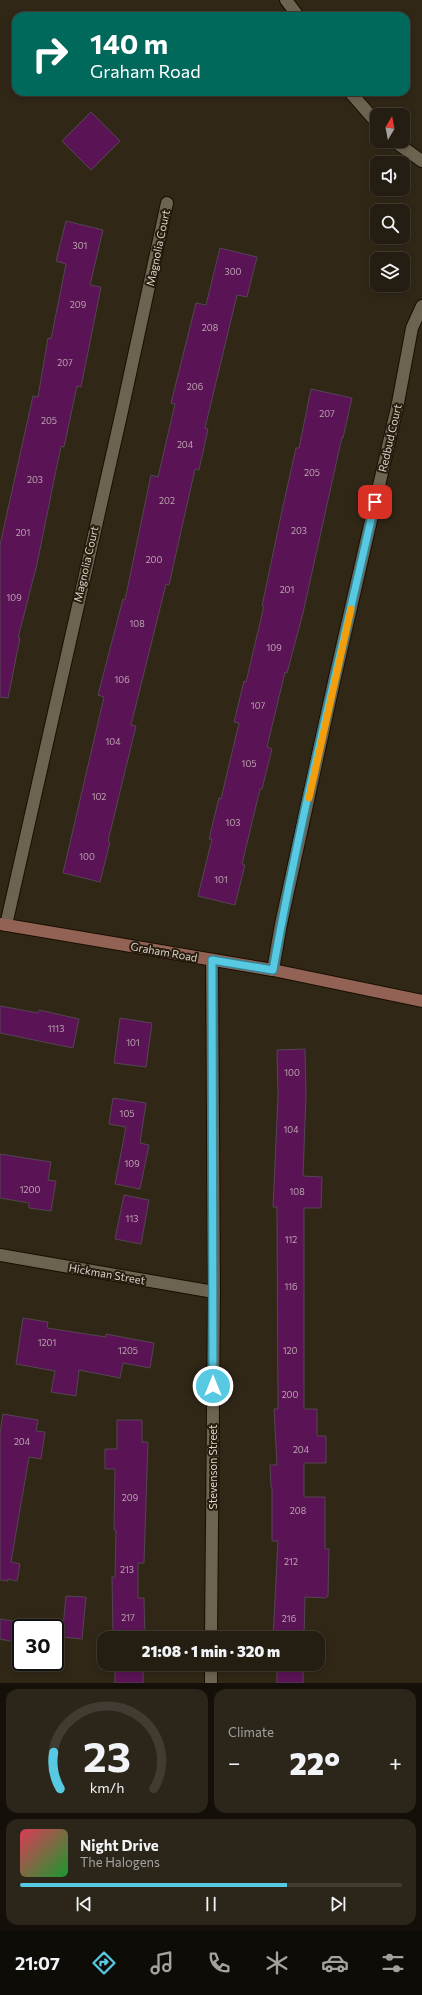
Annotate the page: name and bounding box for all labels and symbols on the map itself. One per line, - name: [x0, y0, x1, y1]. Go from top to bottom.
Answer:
- north arrow: [370, 108, 410, 148]
- street label: Magnolia Court: [143, 208, 172, 287]
- house number: 301: [73, 240, 87, 251]
- house number: 300: [225, 266, 242, 277]
- house number: 209: [70, 299, 86, 310]
- house number: 208: [202, 322, 218, 333]
- house number: 207: [57, 357, 73, 368]
- house number: 206: [187, 381, 203, 392]
- street label: Redbud Court: [375, 402, 404, 473]
- house number: 207: [319, 408, 335, 419]
- house number: 205: [41, 415, 57, 426]
- house number: 204: [177, 439, 194, 450]
- house number: 205: [304, 467, 320, 478]
- house number: 203: [27, 474, 43, 485]
- pin: [358, 485, 392, 519]
- house number: 202: [159, 495, 175, 506]
- street label: Magnolia Court: [70, 524, 101, 603]
- house number: 203: [291, 525, 307, 536]
- house number: 201: [16, 527, 30, 538]
- house number: 200: [146, 554, 162, 565]
- house number: 201: [280, 584, 294, 595]
- house number: 109: [6, 592, 22, 603]
- house number: 108: [129, 618, 145, 629]
- house number: 109: [266, 642, 282, 653]
- house number: 106: [114, 674, 130, 685]
- house number: 107: [251, 700, 265, 711]
- house number: 104: [105, 736, 121, 747]
- house number: 105: [242, 758, 256, 769]
- house number: 102: [92, 791, 106, 802]
- house number: 103: [226, 817, 240, 828]
- house number: 100: [79, 851, 95, 862]
- house number: 101: [214, 874, 228, 885]
- street label: Graham Road: [130, 939, 198, 964]
- house number: 1113: [48, 1023, 64, 1034]
- house number: 101: [126, 1037, 140, 1048]
- house number: 100: [284, 1067, 300, 1078]
- house number: 105: [120, 1108, 134, 1119]
- house number: 104: [283, 1124, 299, 1135]
- house number: 109: [124, 1158, 140, 1169]
- house number: 1200: [20, 1184, 40, 1195]
- house number: 108: [289, 1186, 305, 1197]
- house number: 113: [126, 1213, 138, 1224]
- house number: 112: [285, 1234, 297, 1245]
- street label: Hickman Street: [68, 1260, 147, 1287]
- house number: 116: [284, 1281, 298, 1292]
- house number: 1201: [38, 1337, 56, 1348]
- house number: 1205: [118, 1345, 138, 1356]
- house number: 120: [283, 1345, 297, 1356]
- position arrow: [192, 1365, 234, 1407]
- house number: 200: [282, 1389, 298, 1400]
- street label: Stevenson Street: [206, 1424, 219, 1510]
- house number: 204: [14, 1436, 31, 1447]
- house number: 204: [293, 1444, 310, 1455]
- house number: 209: [122, 1492, 138, 1503]
- house number: 208: [290, 1505, 306, 1516]
- house number: 212: [284, 1556, 298, 1567]
- house number: 213: [120, 1564, 134, 1575]
- house number: 217: [121, 1612, 135, 1623]
- house number: 216: [282, 1613, 296, 1624]
- speed limit sign: 30: [12, 1619, 64, 1671]

